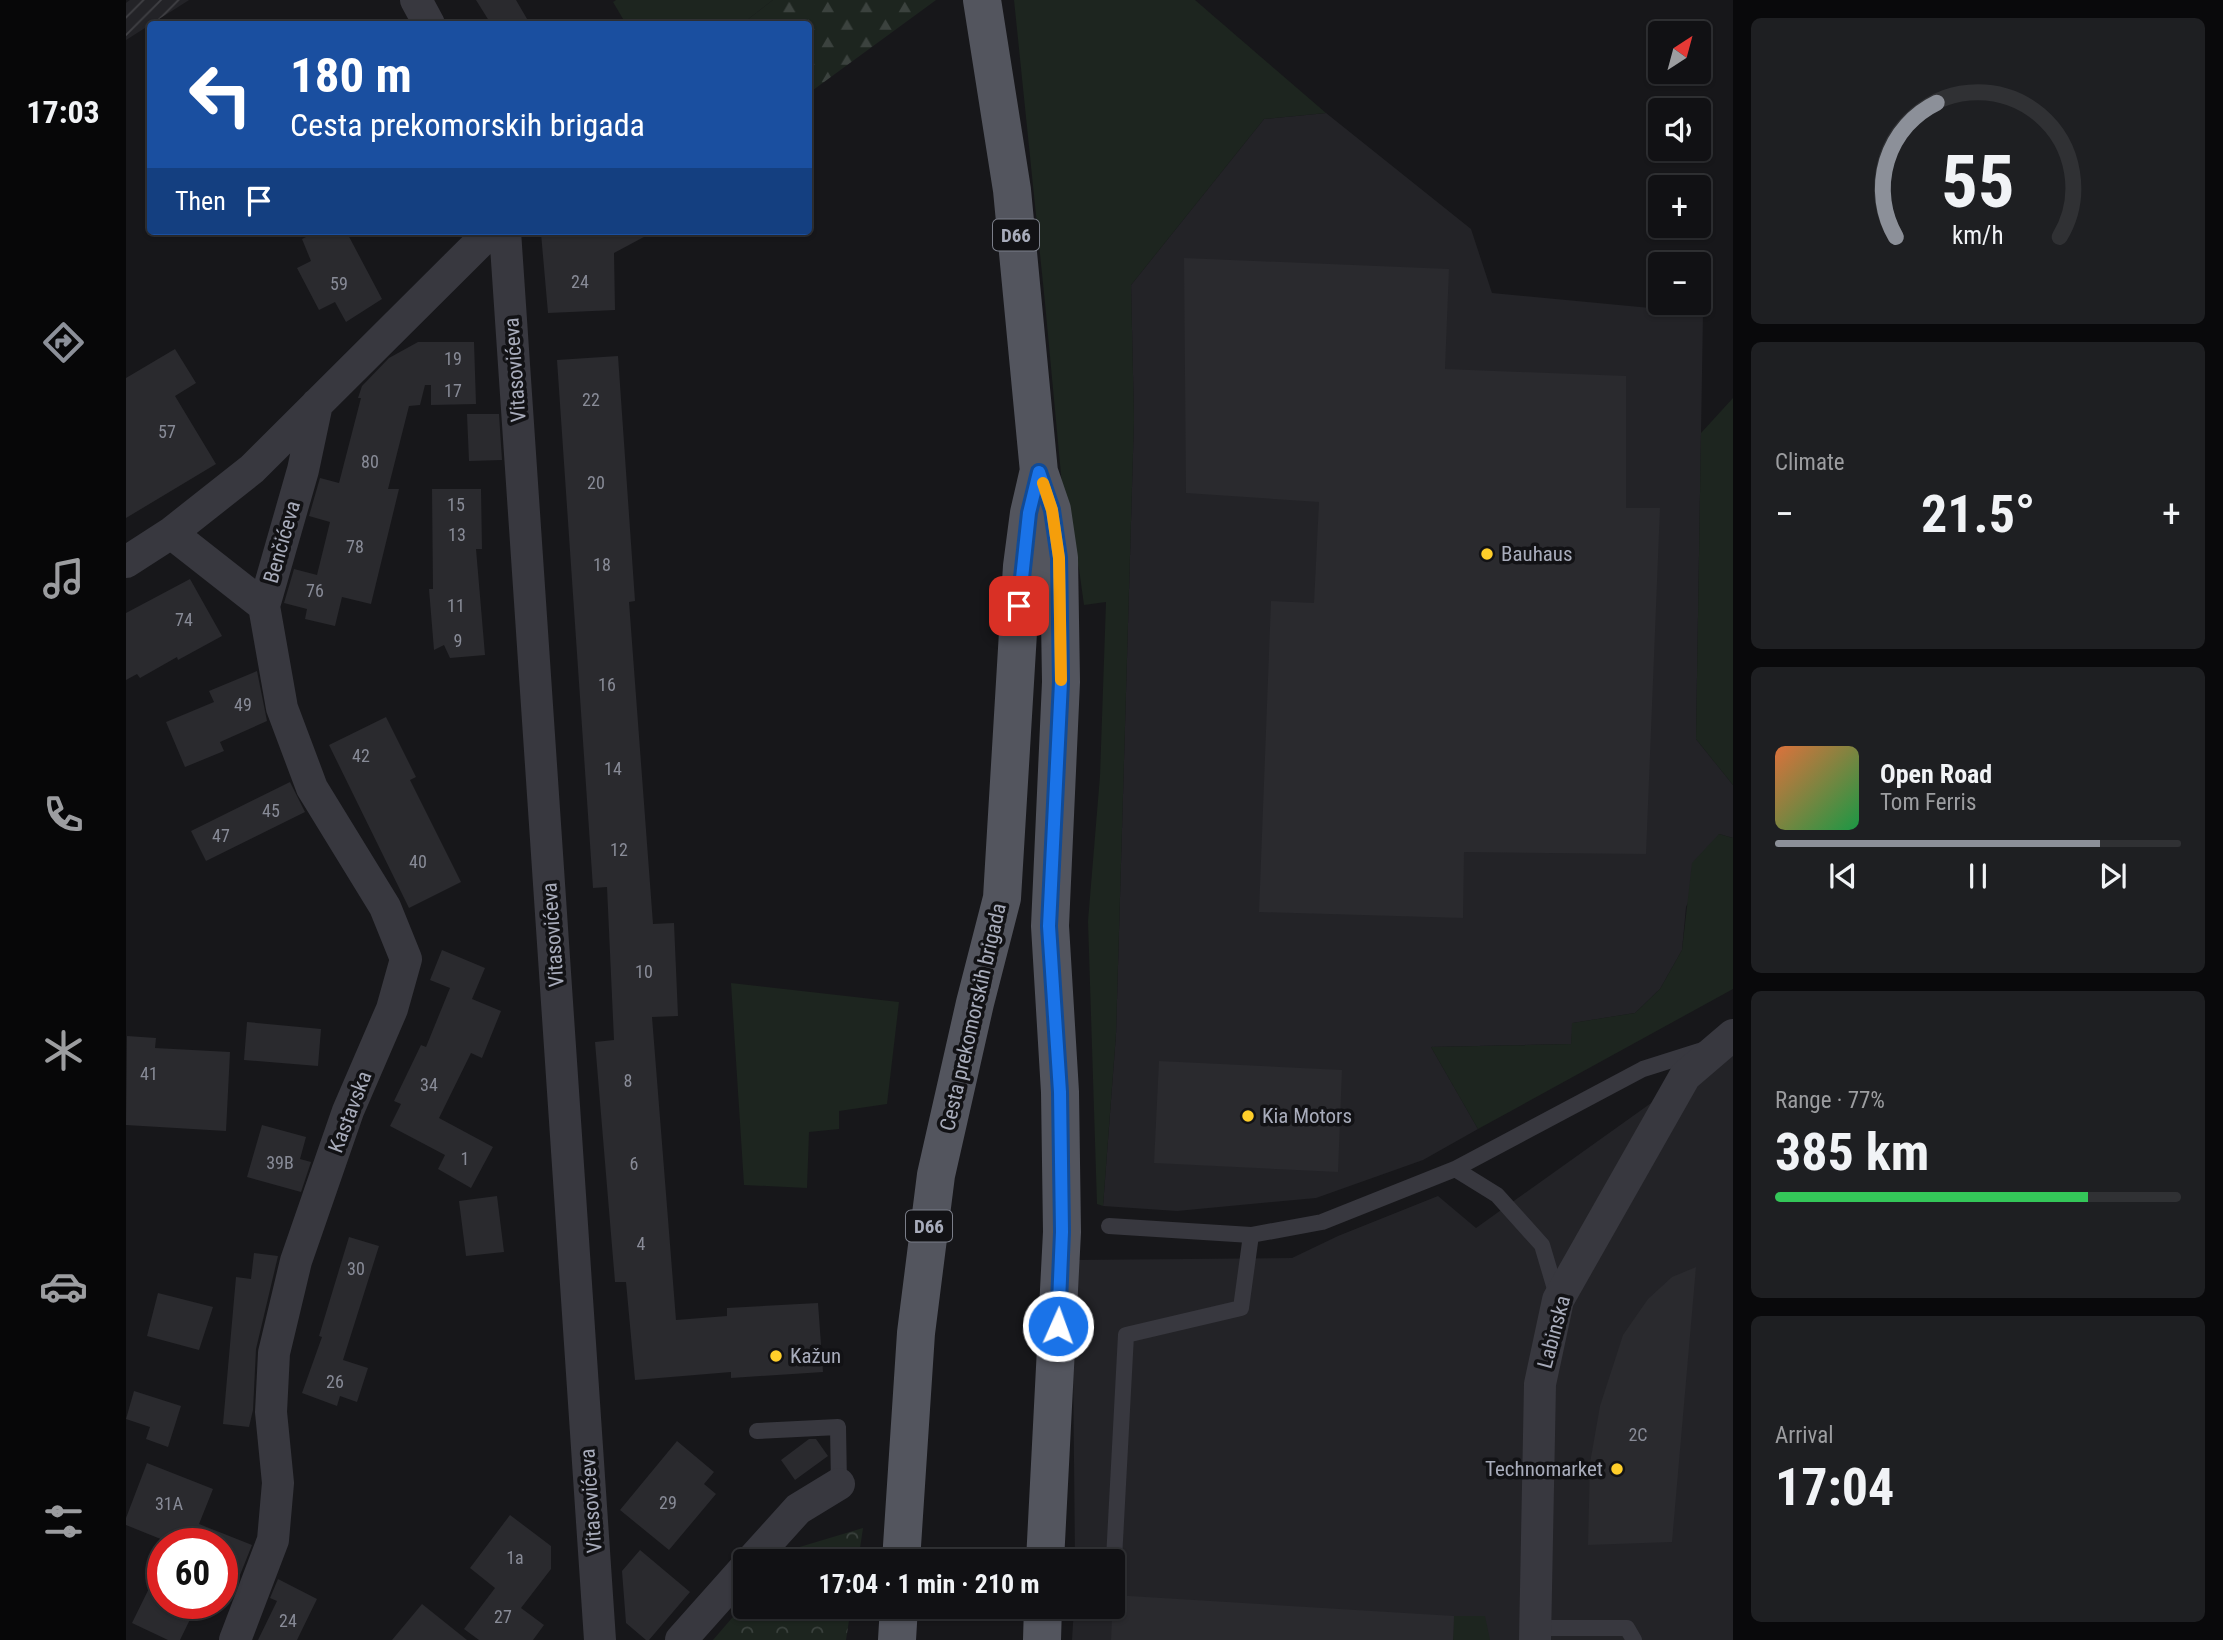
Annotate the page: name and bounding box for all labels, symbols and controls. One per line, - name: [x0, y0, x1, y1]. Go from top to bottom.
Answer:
- north arrow: [1648, 21, 1712, 84]
- map controls: [1648, 21, 1711, 315]
- text: 180 m: [290, 47, 412, 104]
- icon: left: [175, 49, 266, 140]
- text: 17:03: [26, 93, 100, 131]
- button: sound: [1648, 98, 1711, 161]
- text: Cesta prekomorskih brigada: [290, 106, 645, 144]
- text: 55: [1941, 140, 2015, 226]
- button: +: [1648, 175, 1711, 238]
- icon: arrive: [240, 182, 278, 220]
- text: Then: [175, 186, 226, 216]
- road number: D66: [993, 219, 1039, 250]
- text: km/h: [1952, 221, 2004, 250]
- button: −: [1648, 252, 1711, 315]
- house number: 24: [571, 271, 589, 292]
- house number: 59: [330, 273, 348, 294]
- street label: Vitasovićeva: [499, 317, 531, 423]
- icon: directions: [39, 318, 88, 367]
- house number: 19: [444, 348, 462, 369]
- house number: 17: [444, 380, 462, 401]
- house number: 22: [582, 389, 600, 410]
- house number: 57: [158, 421, 176, 442]
- text: Climate: [1775, 449, 1845, 476]
- house number: 80: [361, 451, 379, 472]
- house number: 20: [587, 472, 605, 493]
- text: 21.5°: [1921, 484, 2035, 545]
- text: −: [1775, 492, 1794, 536]
- text: +: [2162, 492, 2181, 536]
- house number: 15: [447, 494, 465, 515]
- street label: Benčićeva: [259, 498, 305, 586]
- house number: 13: [448, 524, 466, 545]
- house number: 78: [346, 536, 364, 557]
- place label: Bauhaus: [1501, 542, 1573, 566]
- marker: Bauhaus: [1479, 546, 1495, 562]
- icon: music: [39, 554, 88, 603]
- house number: 18: [593, 554, 611, 575]
- pin: [989, 576, 1049, 636]
- house number: 76: [306, 580, 324, 601]
- icon: arrive: [1000, 587, 1038, 625]
- house number: 11: [447, 595, 465, 616]
- house number: 74: [175, 609, 193, 630]
- house number: 9: [454, 630, 462, 651]
- house number: 16: [598, 674, 616, 695]
- house number: 49: [234, 694, 252, 715]
- house number: 42: [352, 745, 370, 766]
- house number: 14: [604, 758, 622, 779]
- text: Open Road: [1880, 759, 1992, 789]
- text: Tom Ferris: [1880, 789, 1976, 816]
- icon: phone: [39, 790, 88, 839]
- house number: 45: [262, 800, 280, 821]
- house number: 47: [212, 825, 230, 846]
- house number: 12: [610, 839, 628, 860]
- house number: 40: [409, 851, 427, 872]
- icon: previous: [1824, 857, 1862, 895]
- icon: pause: [1959, 857, 1997, 895]
- icon: next: [2094, 857, 2132, 895]
- street label: Vitasovićeva: [537, 882, 569, 988]
- street label: Cesta prekomorskih brigada: [935, 901, 1011, 1133]
- house number: 10: [635, 961, 653, 982]
- icon: climate: [39, 1026, 88, 1075]
- house number: 41: [140, 1063, 158, 1084]
- street label: Kastavska: [324, 1068, 376, 1156]
- house number: 8: [624, 1070, 632, 1091]
- house number: 34: [420, 1074, 438, 1095]
- text: Range · 77%: [1775, 1087, 1885, 1114]
- place label: Kia Motors: [1262, 1104, 1352, 1128]
- marker: Kia Motors: [1240, 1108, 1256, 1124]
- text: 385 km: [1775, 1122, 1929, 1183]
- house number: 1: [461, 1148, 469, 1169]
- house number: 39B: [266, 1152, 294, 1173]
- house number: 6: [630, 1153, 638, 1174]
- road number: D66: [906, 1210, 952, 1242]
- house number: 4: [637, 1233, 646, 1254]
- house number: 30: [347, 1258, 365, 1279]
- icon: car: [39, 1262, 88, 1311]
- position arrow: [1021, 1289, 1095, 1363]
- street label: Labinska: [1533, 1293, 1575, 1371]
- place label: Kažun: [790, 1344, 841, 1368]
- marker: Kažun: [768, 1348, 784, 1364]
- house number: 26: [326, 1371, 344, 1392]
- text: Arrival: [1775, 1422, 1834, 1449]
- house number: 2C: [1628, 1424, 1648, 1445]
- street label: Vitasovićeva: [575, 1448, 607, 1554]
- place label: Technomarket: [1485, 1457, 1603, 1481]
- text: 17:04: [1775, 1457, 1894, 1518]
- marker: Technomarket: [1609, 1461, 1625, 1477]
- house number: 29: [659, 1492, 677, 1513]
- house number: 31A: [155, 1493, 184, 1514]
- icon: filters: [39, 1497, 88, 1546]
- speed limit sign: 60: [147, 1528, 238, 1619]
- house number: 1a: [506, 1547, 524, 1568]
- text: 17:04 · 1 min · 210 m: [819, 1569, 1039, 1599]
- house number: 27: [494, 1606, 512, 1627]
- house number: 24: [279, 1610, 297, 1631]

